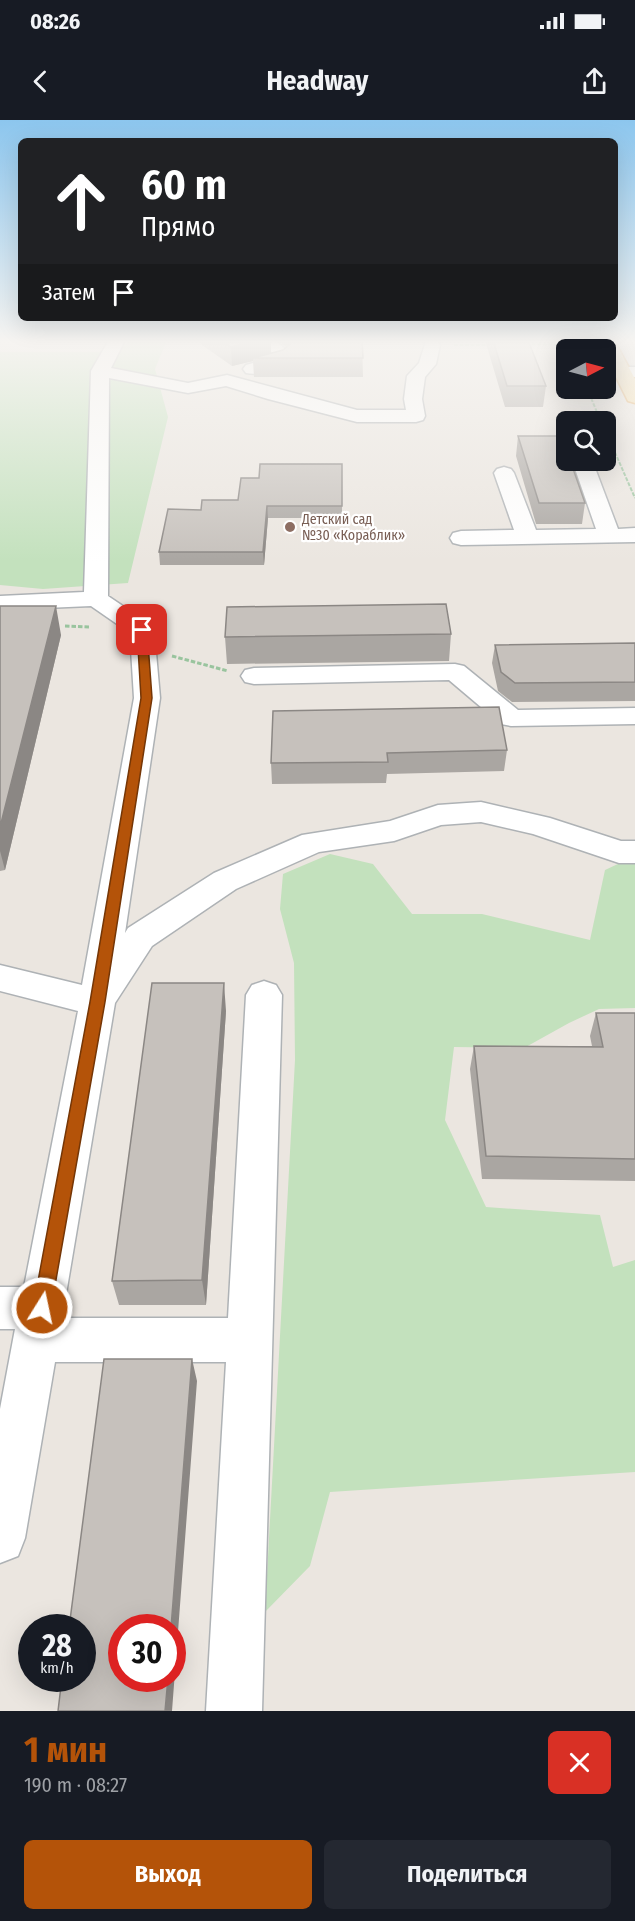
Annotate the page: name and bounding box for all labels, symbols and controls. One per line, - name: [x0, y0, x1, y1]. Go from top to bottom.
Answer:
- text: 08:26: [30, 8, 80, 35]
- icon: back: [24, 65, 57, 98]
- text: Headway: [267, 65, 368, 97]
- icon: share: [578, 65, 611, 98]
- text: 60 m: [141, 160, 227, 210]
- icon: ahead: [42, 162, 120, 240]
- text: Прямо: [141, 211, 215, 243]
- icon: arrive: [107, 276, 140, 309]
- text: Затем: [42, 279, 95, 306]
- north arrow: [556, 339, 616, 399]
- map controls: [556, 339, 616, 471]
- button: search: [556, 411, 616, 471]
- place label: Детский сад №30 «Кораблик»: [301, 511, 405, 544]
- marker: Детский сад №30 «Кораблик»: [283, 520, 297, 534]
- pin: [116, 604, 167, 655]
- icon: arrive: [125, 613, 158, 646]
- position arrow: [10, 1276, 74, 1340]
- speed limit sign: 30: [108, 1614, 186, 1692]
- text: 28: [42, 1628, 72, 1664]
- text: km/h: [40, 1659, 74, 1677]
- text: 1 мин: [24, 1728, 107, 1772]
- button: close: [548, 1731, 611, 1794]
- text: 190 m · 08:27: [24, 1773, 127, 1797]
- button: Выход: [24, 1840, 312, 1909]
- button: Поделиться: [324, 1840, 611, 1909]

